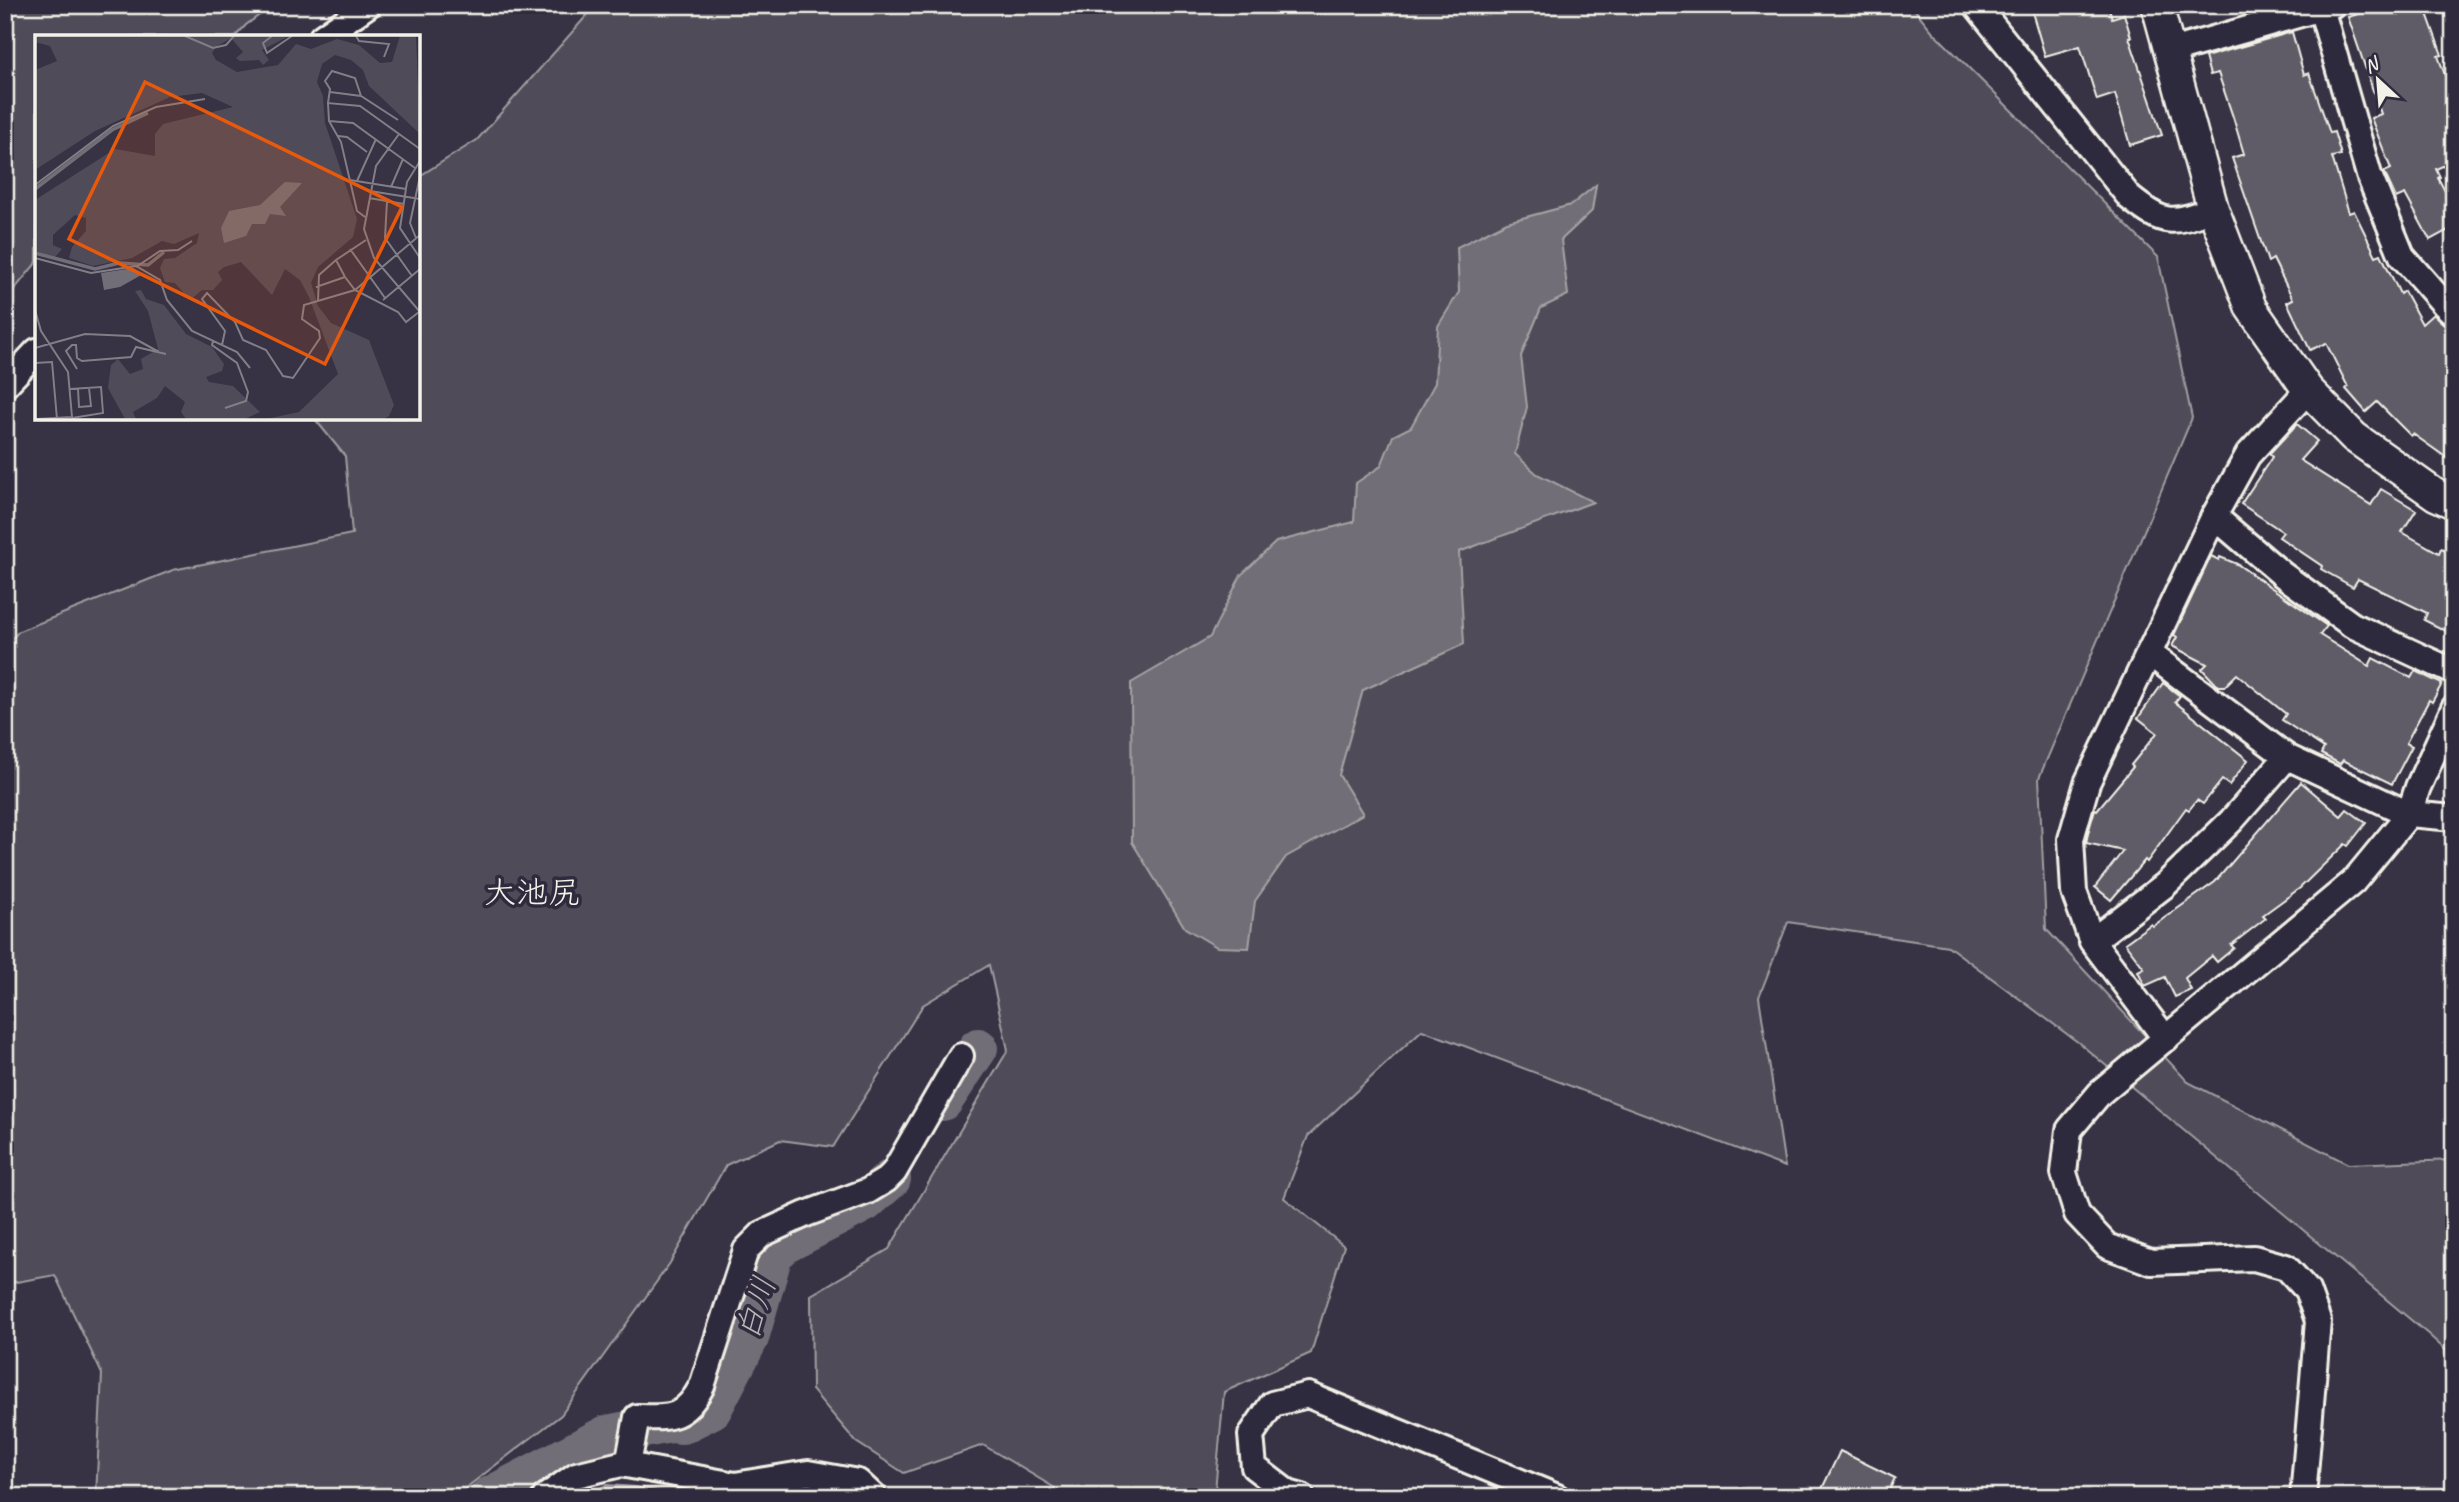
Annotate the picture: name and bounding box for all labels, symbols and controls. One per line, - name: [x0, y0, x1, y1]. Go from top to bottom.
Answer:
- inset map: [35, 35, 420, 420]
- north arrow: [2344, 46, 2414, 116]
- text: N: [2360, 51, 2384, 79]
- district label: 大池尻: [484, 872, 580, 913]
- water label: 白川: [727, 1271, 785, 1345]

